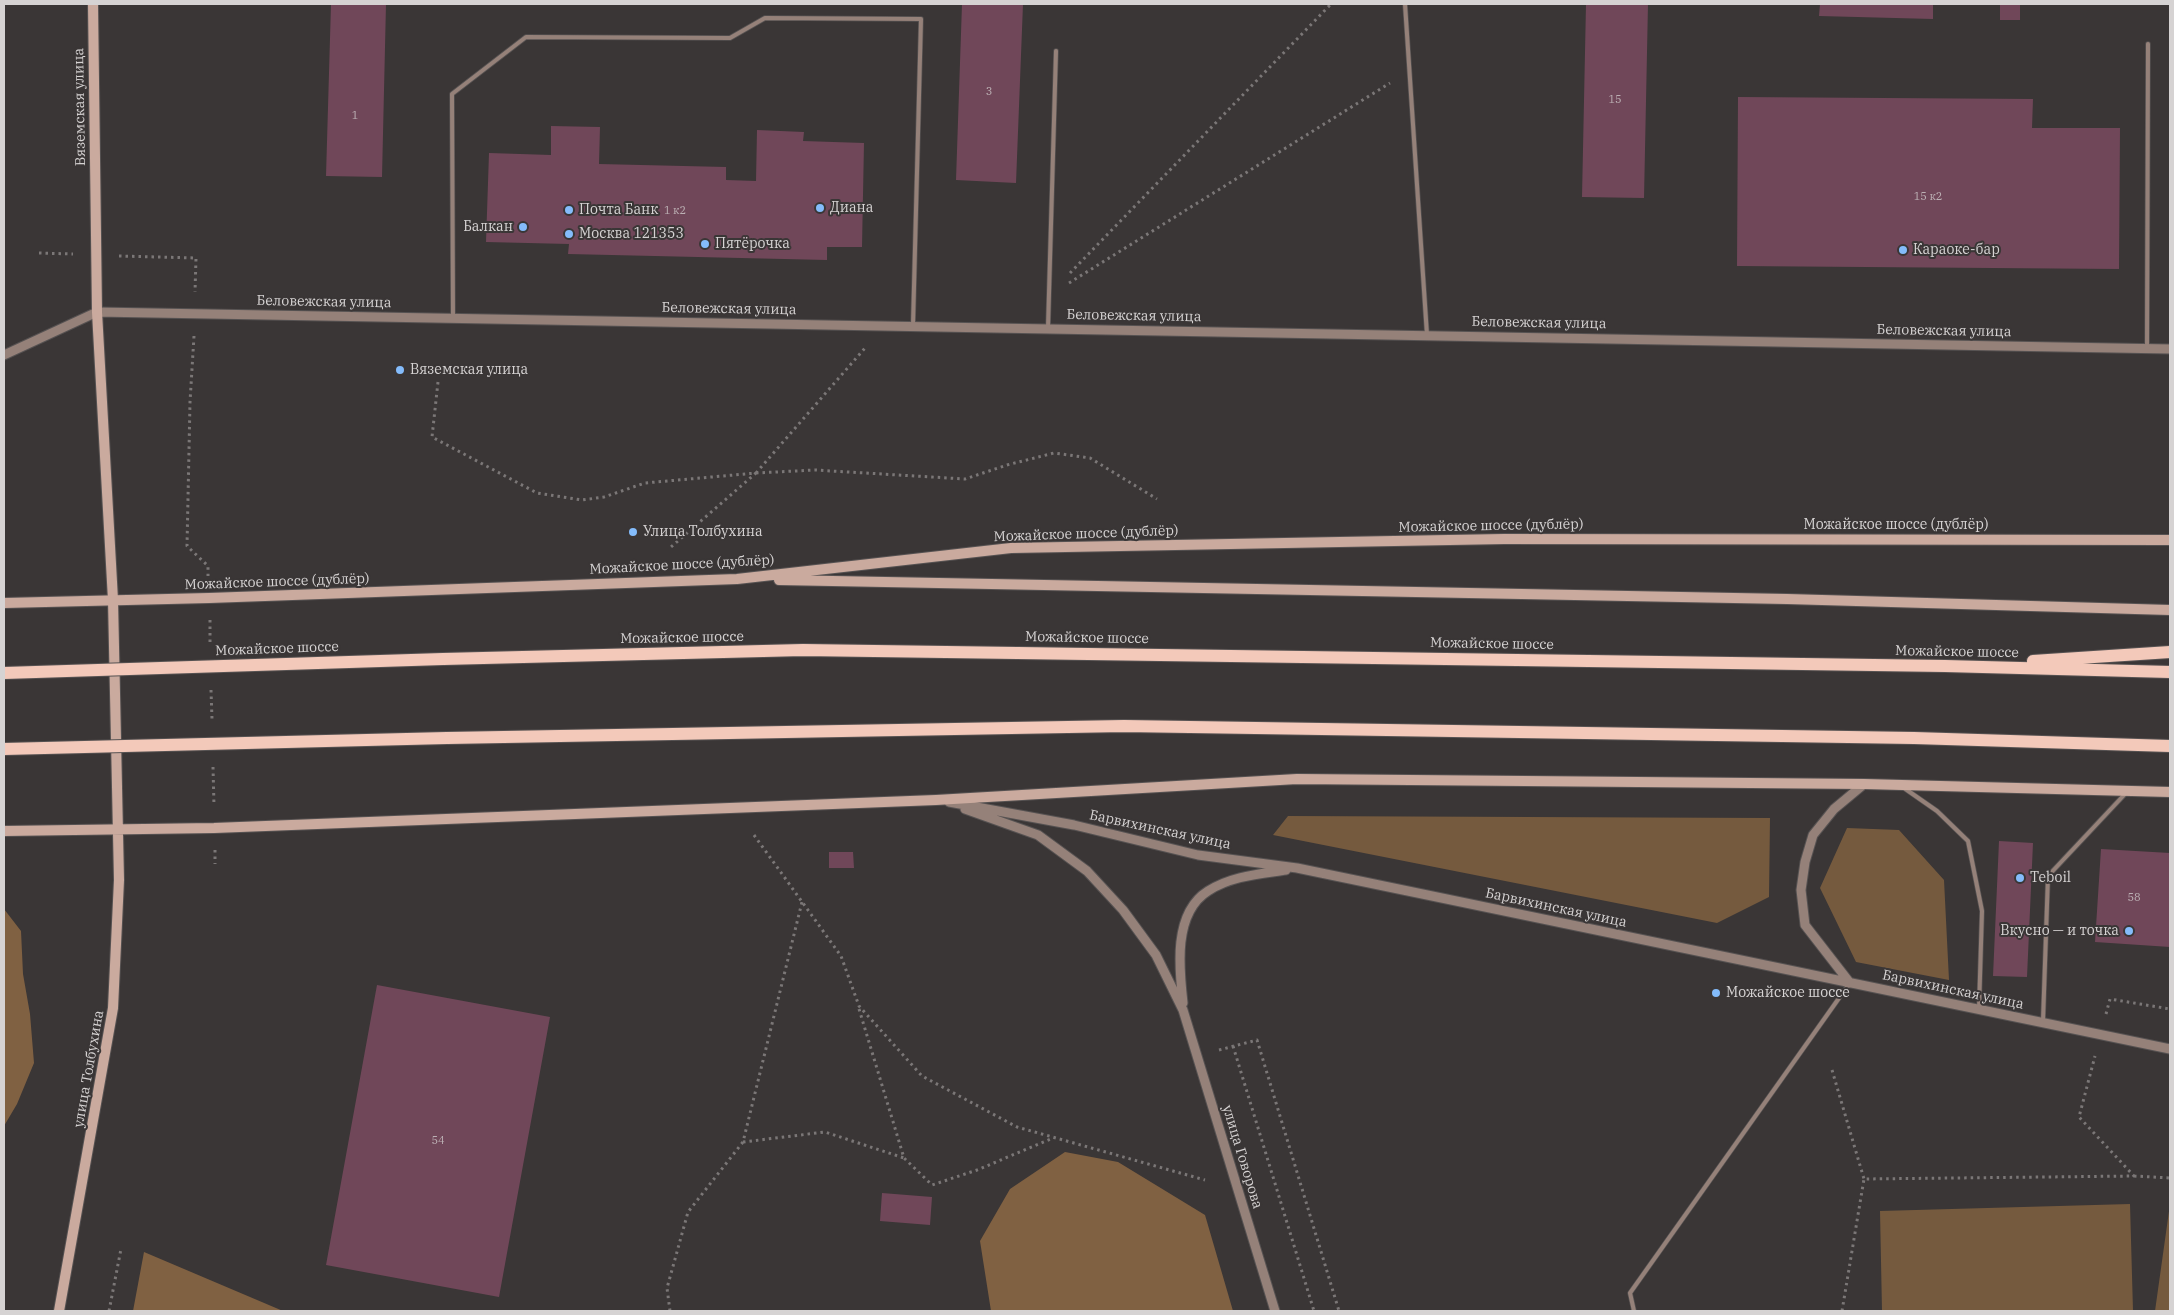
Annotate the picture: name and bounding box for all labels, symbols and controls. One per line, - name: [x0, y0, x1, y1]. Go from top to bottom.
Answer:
- street label: Вяземская улица: [71, 48, 89, 166]
- house number: 3: [986, 85, 992, 99]
- house number: 15: [1608, 93, 1622, 107]
- house number: 1: [352, 109, 358, 123]
- house number: 15 к2: [1914, 190, 1942, 204]
- place label: Диана: [830, 200, 873, 216]
- place label: Почта Банк: [579, 202, 658, 218]
- marker: Диана: [814, 202, 826, 214]
- marker: Почта Банк: [563, 204, 575, 216]
- house number: 1 к2: [664, 204, 686, 218]
- place label: Балкан: [463, 219, 513, 235]
- marker: Балкан: [517, 221, 529, 233]
- place label: Москва 121353: [579, 226, 684, 242]
- marker: Москва 121353: [563, 228, 575, 240]
- place label: Пятёрочка: [715, 236, 790, 252]
- marker: Пятёрочка: [699, 238, 711, 250]
- place label: Караоке-бар: [1913, 242, 2000, 258]
- marker: Караоке-бар: [1897, 244, 1909, 256]
- street label: Беловежская улица: [257, 292, 391, 312]
- street label: Беловежская улица: [662, 299, 796, 319]
- street label: Беловежская улица: [1067, 306, 1201, 326]
- street label: Беловежская улица: [1472, 313, 1606, 333]
- street label: Беловежская улица: [1877, 321, 2011, 341]
- place label: Вяземская улица: [410, 362, 528, 378]
- marker: Вяземская улица: [394, 364, 406, 376]
- street label: Можайское шоссе (дублёр): [1398, 516, 1584, 536]
- street label: Можайское шоссе (дублёр): [1804, 517, 1988, 533]
- street label: Можайское шоссе (дублёр): [993, 522, 1179, 546]
- place label: Улица Толбухина: [643, 524, 763, 540]
- marker: Улица Толбухина: [627, 526, 639, 538]
- street label: Можайское шоссе (дублёр): [589, 552, 775, 578]
- street label: Можайское шоссе (дублёр): [184, 570, 370, 594]
- street label: Можайское шоссе: [620, 629, 744, 647]
- street label: Можайское шоссе: [1025, 629, 1149, 647]
- street label: Можайское шоссе: [1430, 635, 1554, 653]
- street label: Можайское шоссе: [215, 638, 339, 660]
- street label: Можайское шоссе: [1895, 643, 2019, 661]
- street label: Барвихинская улица: [1088, 807, 1232, 853]
- place label: Teboil: [2030, 870, 2071, 886]
- marker: Teboil: [2014, 872, 2026, 884]
- street label: Барвихинская улица: [1484, 885, 1628, 931]
- house number: 58: [2127, 891, 2141, 905]
- place label: Вкусно — и точка: [2000, 923, 2119, 939]
- marker: Вкусно — и точка: [2123, 925, 2135, 937]
- street label: Барвихинская улица: [1881, 967, 2025, 1013]
- place label: Можайское шоссе: [1726, 985, 1850, 1001]
- marker: Можайское шоссе: [1710, 987, 1722, 999]
- street label: улица Толбухина: [70, 1009, 108, 1129]
- street label: улица Говорова: [1218, 1103, 1266, 1211]
- house number: 54: [431, 1134, 445, 1148]

